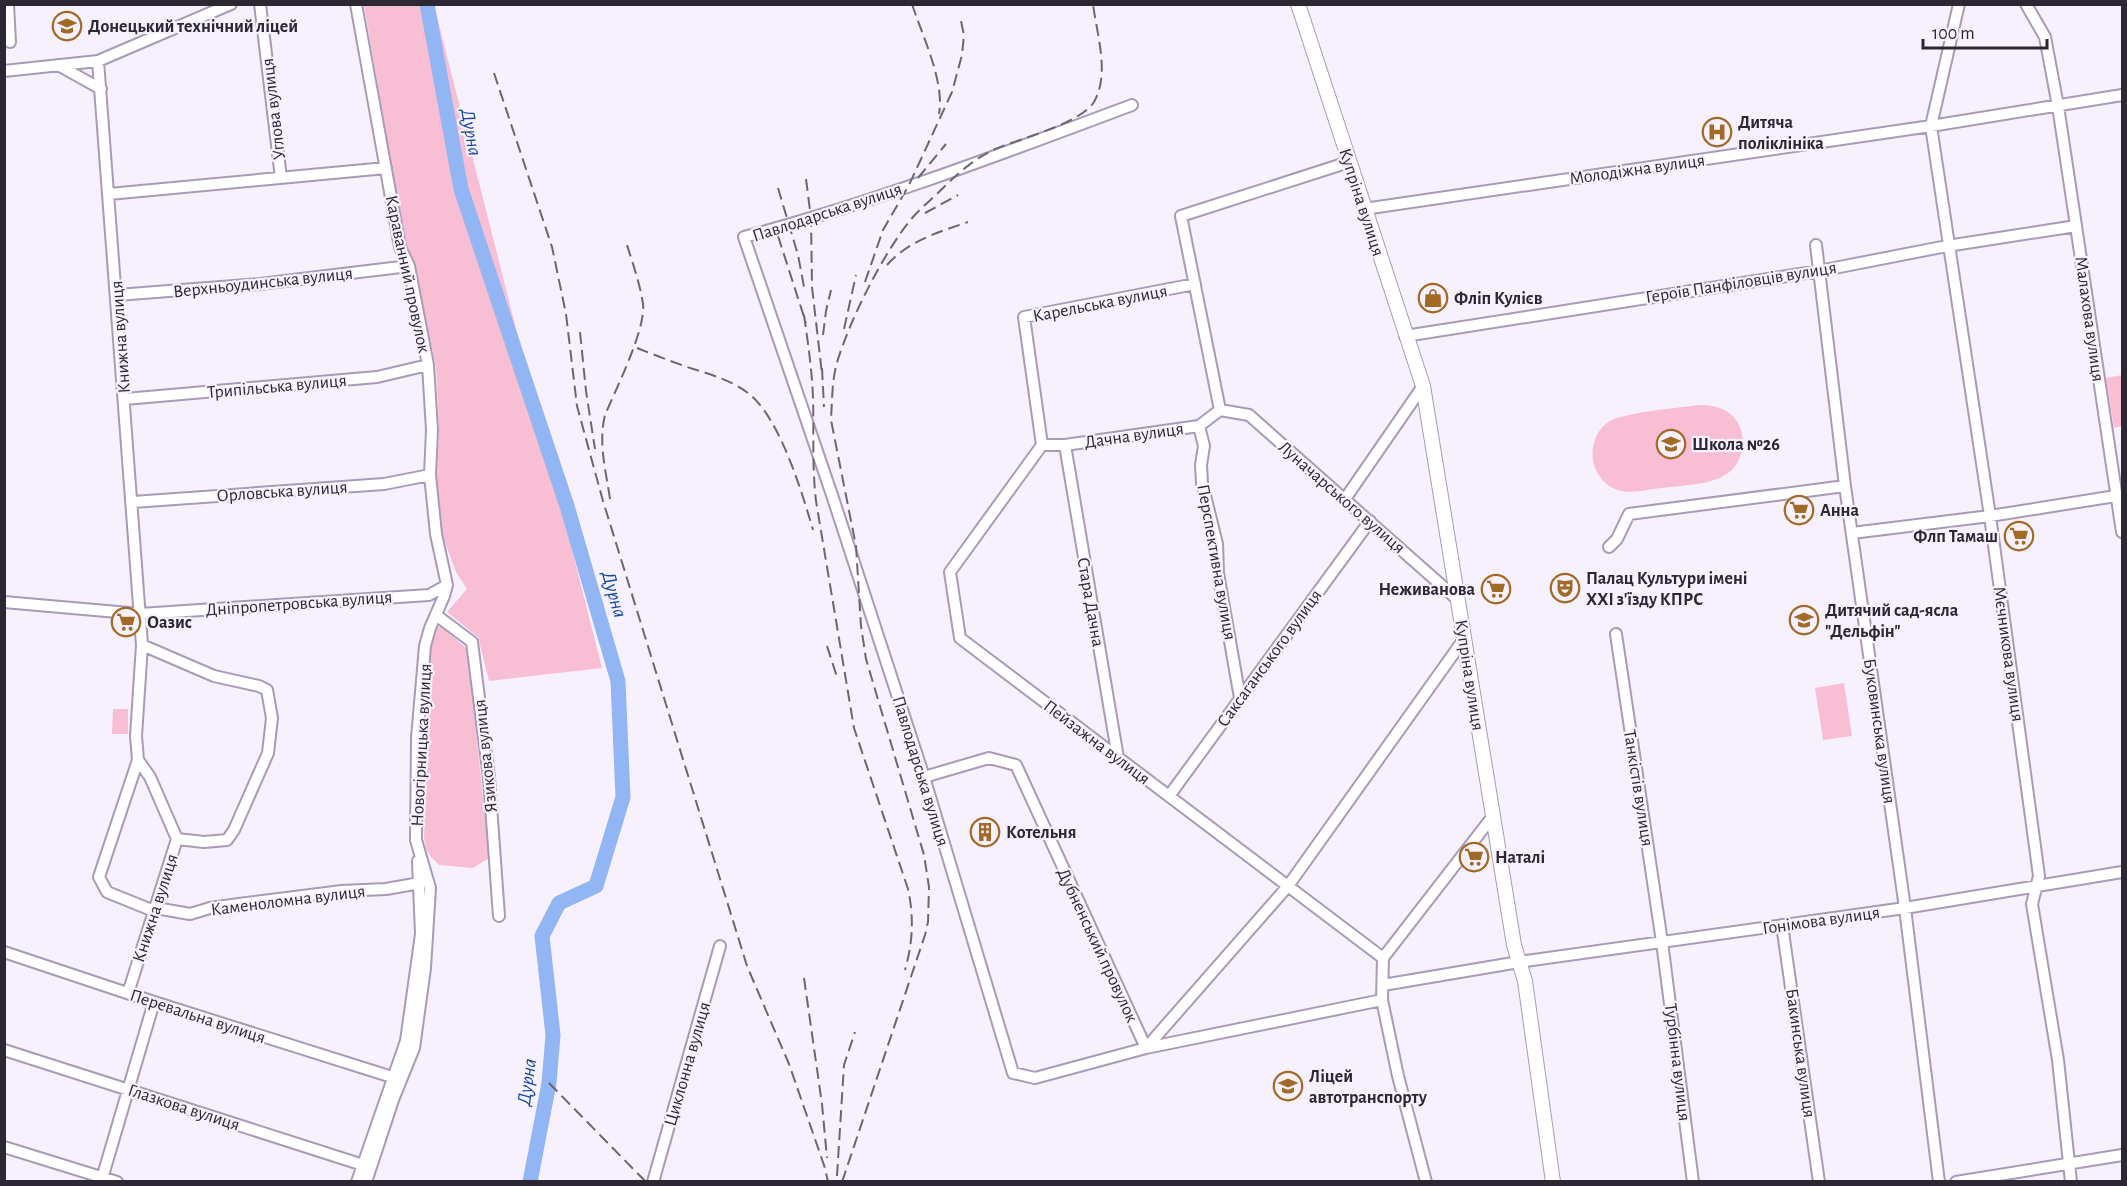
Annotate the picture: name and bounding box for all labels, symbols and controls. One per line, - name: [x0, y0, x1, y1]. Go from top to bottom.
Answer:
- school or university icon: Донецький технічний ліцей: [51, 10, 83, 42]
- scale bar: [1923, 12, 2048, 50]
- place label: Донецький технічний ліцей: [88, 18, 298, 36]
- text: 100 m: [1932, 25, 1975, 43]
- street label: Углова вулиця: [259, 57, 289, 161]
- water label: Дурна: [457, 106, 485, 157]
- place label: Дитяча поліклініка: [1738, 114, 1824, 153]
- hospital icon: Дитяча поліклініка: [1701, 116, 1733, 148]
- street label: Купріна вулиця: [1335, 146, 1387, 258]
- street label: Молодіжна вулиця: [1568, 152, 1706, 188]
- street label: Павлодарська вулиця: [750, 180, 904, 246]
- street label: Караванний провулок: [382, 194, 433, 355]
- street label: Малахова вулиця: [2071, 255, 2107, 383]
- street label: Героїв Панфіловців вулиця: [1644, 259, 1838, 307]
- street label: Верхньоудинська вулиця: [172, 265, 354, 301]
- street label: Книжна вулиця: [108, 280, 134, 394]
- street label: Карельська вулиця: [1031, 282, 1169, 326]
- shop icon: Фліп Кулієв: [1417, 282, 1449, 314]
- place label: Фліп Кулієв: [1454, 290, 1543, 308]
- street label: Трипільська вулиця: [207, 372, 348, 402]
- street label: Дачна вулиця: [1083, 420, 1185, 452]
- school or university icon: Школа №26: [1655, 428, 1687, 460]
- place label: Школа №26: [1692, 436, 1780, 454]
- street label: Луначарського вулиця: [1275, 438, 1408, 557]
- street label: Орловська вулиця: [216, 478, 348, 506]
- street label: Перспективна вулиця: [1193, 483, 1239, 642]
- supermarket icon: Анна: [1783, 494, 1815, 526]
- place label: Анна: [1820, 502, 1860, 520]
- supermarket icon: Флп Тамаш: [2003, 520, 2035, 552]
- place label: Флп Тамаш: [1913, 528, 1998, 546]
- street label: Стара Дачна: [1073, 556, 1107, 648]
- water label: Дурна: [598, 568, 630, 620]
- place label: Палац Культури імені XXI з'їзду КПРС: [1586, 570, 1747, 609]
- theatre icon: Палац Культури імені XXI з'їзду КПРС: [1549, 572, 1581, 604]
- supermarket icon: Неживанова: [1480, 573, 1512, 605]
- place label: Неживанова: [1378, 581, 1475, 599]
- street label: Мєчникова вулиця: [1990, 585, 2026, 723]
- street label: Саксаганського вулиця: [1214, 587, 1326, 731]
- street label: Дніпропетровська вулиця: [205, 588, 393, 620]
- place label: Дитячий сад-ясла "Дельфін": [1825, 602, 1959, 641]
- school or university icon: Дитячий сад-ясла "Дельфін": [1788, 604, 1820, 636]
- supermarket icon: Оазис: [110, 606, 142, 638]
- place label: Оазис: [147, 614, 192, 632]
- street label: Купріна вулиця: [1451, 618, 1487, 732]
- street label: Буковинська вулиця: [1860, 657, 1898, 805]
- street label: Новогірницька вулиця: [409, 663, 435, 827]
- street label: Павлодарська вулиця: [889, 694, 951, 849]
- street label: Пейзажна вулиця: [1040, 697, 1153, 789]
- street label: Язикова вулиця: [471, 698, 501, 813]
- street label: Танкістів вулиця: [1620, 729, 1656, 848]
- building icon: Котельня: [969, 816, 1001, 848]
- place label: Котельня: [1006, 824, 1077, 842]
- supermarket icon: Наталі: [1458, 841, 1490, 873]
- place label: Наталі: [1495, 849, 1545, 867]
- street label: Книжна вулиця: [130, 852, 182, 965]
- street label: Дубненський провулок: [1053, 865, 1142, 1026]
- street label: Каменоломна вулиця: [210, 883, 366, 919]
- street label: Гонімова вулиця: [1761, 904, 1881, 938]
- street label: Перевальна вулиця: [128, 987, 268, 1047]
- street label: Бакинська вулиця: [1782, 987, 1818, 1119]
- street label: Циклонна вулиця: [662, 1000, 714, 1128]
- street label: Турбінна вулиця: [1661, 1002, 1694, 1122]
- water label: Дурна: [514, 1057, 540, 1108]
- place label: Ліцей автотранспорту: [1309, 1068, 1428, 1107]
- school or university icon: Ліцей автотранспорту: [1272, 1070, 1304, 1102]
- street label: Глазкова вулиця: [125, 1081, 242, 1135]

